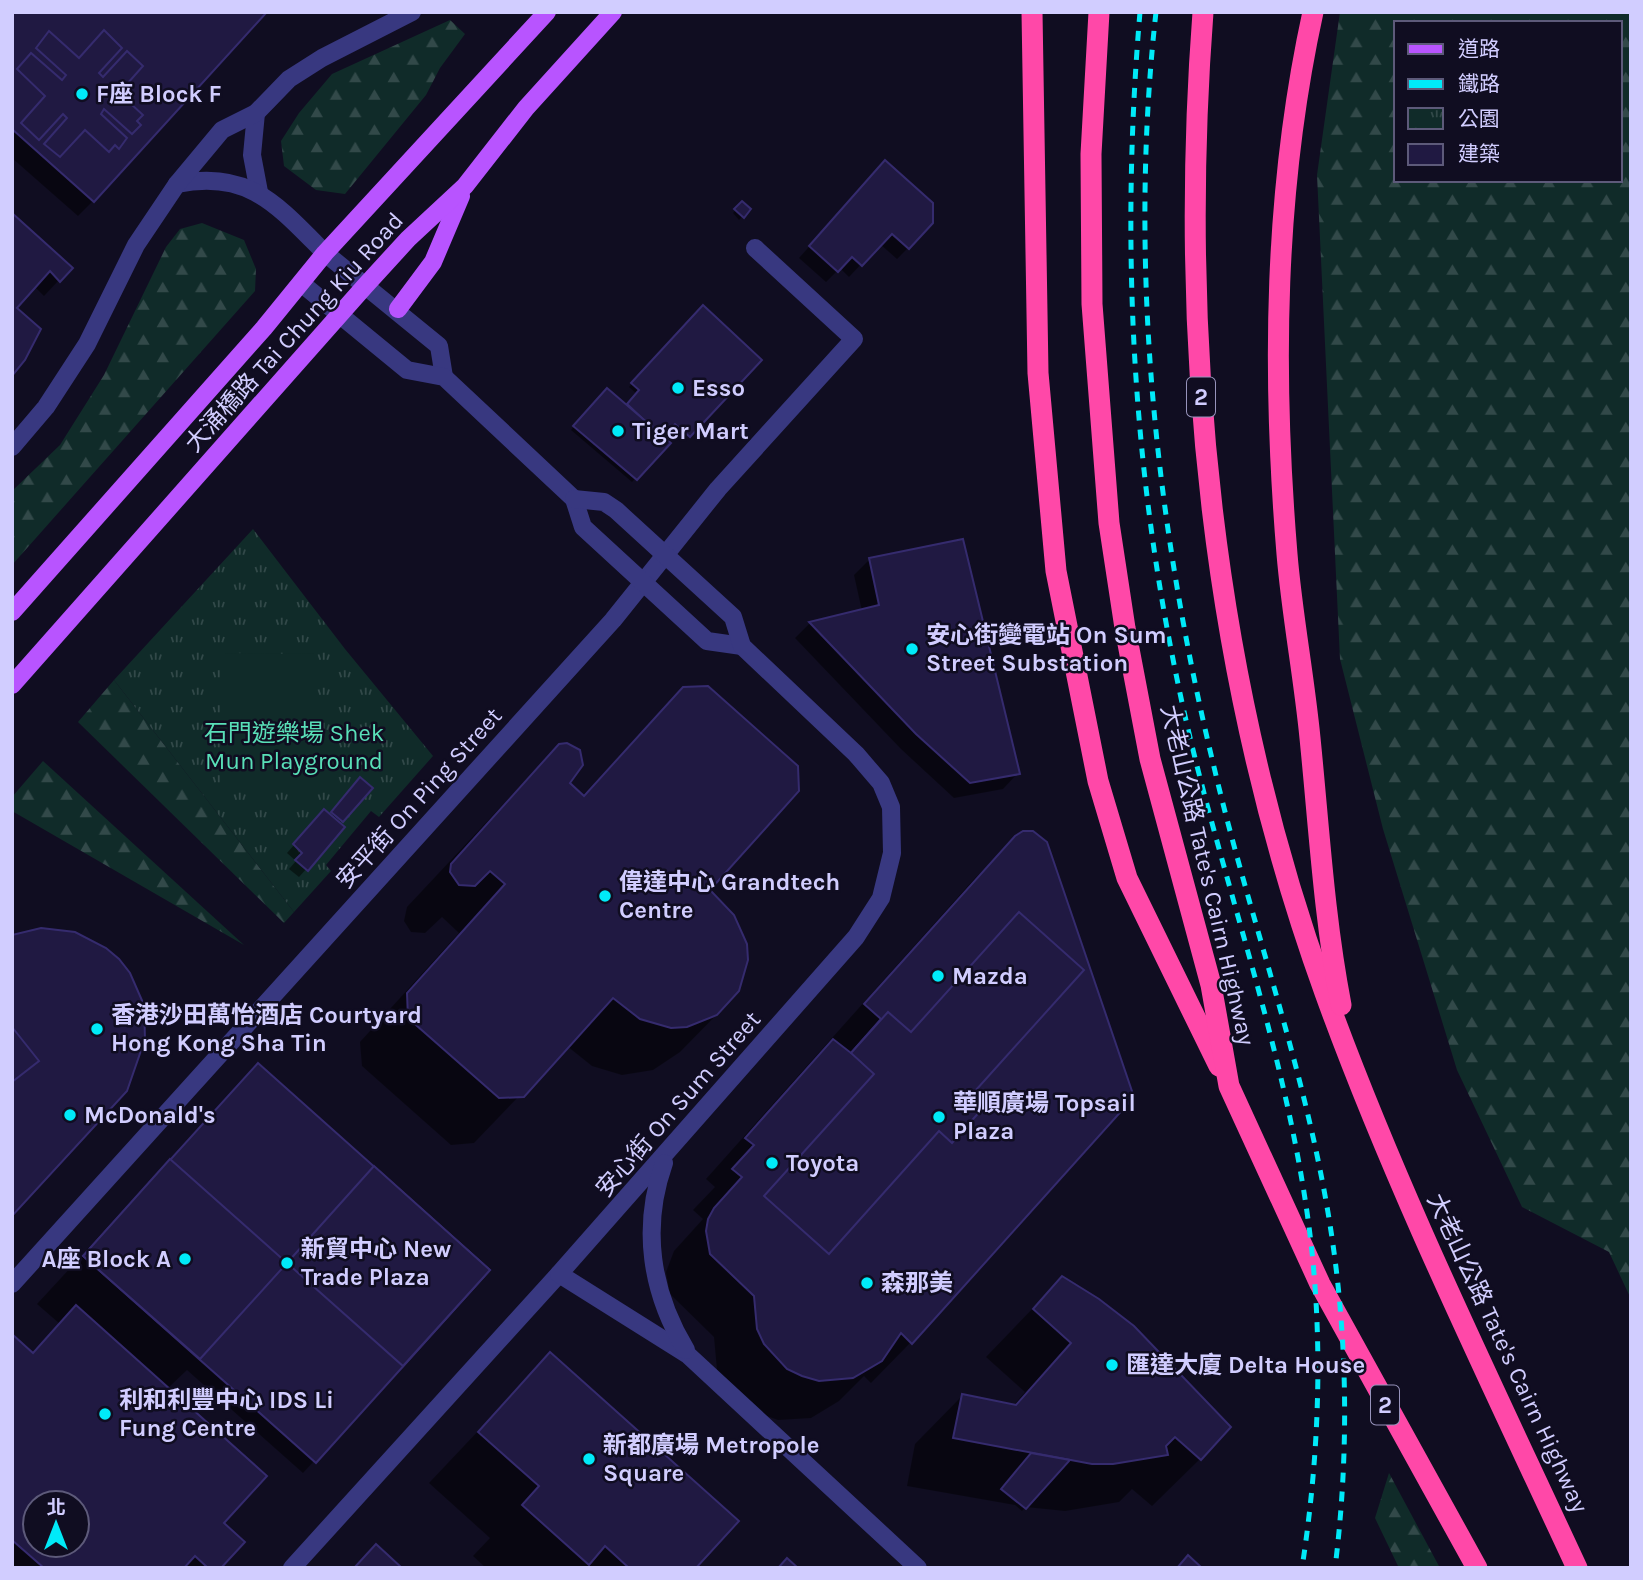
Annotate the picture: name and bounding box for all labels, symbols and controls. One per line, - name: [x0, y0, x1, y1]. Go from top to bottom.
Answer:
- legend: [1394, 21, 1622, 182]
- text: 道路: [1458, 37, 1500, 61]
- text: 鐵路: [1458, 72, 1500, 96]
- place label: F座 Block F: [96, 80, 222, 108]
- marker: F座 Block F: [74, 86, 90, 102]
- text: 公園: [1458, 107, 1500, 131]
- text: 建築: [1458, 142, 1500, 166]
- street label: 大涌橋路 Tai Chung Kiu Road: [179, 207, 409, 457]
- place label: Esso: [692, 374, 745, 402]
- road number: 2: [1187, 378, 1215, 416]
- marker: Esso: [670, 380, 686, 396]
- place label: Tiger Mart: [632, 417, 749, 445]
- marker: Tiger Mart: [610, 423, 626, 439]
- place label: 安心街變電站 On Sum Street Substation: [926, 621, 1167, 677]
- marker: 安心街變電站 On Sum Street Substation: [904, 641, 920, 657]
- street label: 安平街 On Ping Street: [330, 702, 508, 894]
- street label: 大老山公路 Tate's Cairn Highway: [1155, 702, 1261, 1048]
- park label: 石門遊樂場 Shek Mun Playground: [204, 719, 384, 775]
- place label: 偉達中心 Grandtech Centre: [619, 868, 840, 924]
- marker: 偉達中心 Grandtech Centre: [597, 888, 613, 904]
- place label: Mazda: [952, 962, 1028, 990]
- marker: Mazda: [930, 968, 946, 984]
- place label: 香港沙田萬怡酒店 Courtyard Hong Kong Sha Tin: [111, 1001, 422, 1057]
- street label: 安心街 On Sum Street: [590, 1006, 766, 1202]
- marker: 香港沙田萬怡酒店 Courtyard Hong Kong Sha Tin: [89, 1021, 105, 1037]
- place label: 華順廣場 Topsail Plaza: [953, 1089, 1136, 1145]
- place label: McDonald's: [84, 1101, 216, 1129]
- marker: McDonald's: [62, 1107, 78, 1123]
- marker: 華順廣場 Topsail Plaza: [931, 1109, 947, 1125]
- place label: Toyota: [786, 1149, 859, 1177]
- marker: Toyota: [764, 1155, 780, 1171]
- street label: 大老山公路 Tate's Cairn Highway: [1422, 1189, 1594, 1517]
- place label: 新貿中心 New Trade Plaza: [301, 1235, 451, 1291]
- place label: A座 Block A: [41, 1245, 171, 1273]
- marker: A座 Block A: [177, 1251, 193, 1267]
- marker: 新貿中心 New Trade Plaza: [279, 1255, 295, 1271]
- place label: 森那美: [881, 1269, 953, 1297]
- marker: 森那美: [859, 1275, 875, 1291]
- place label: 匯達大廈 Delta House: [1126, 1351, 1365, 1379]
- marker: 匯達大廈 Delta House: [1104, 1357, 1120, 1373]
- place label: 利和利豐中心 IDS Li Fung Centre: [119, 1386, 334, 1442]
- road number: 2: [1371, 1386, 1399, 1424]
- marker: 利和利豐中心 IDS Li Fung Centre: [97, 1406, 113, 1422]
- place label: 新都廣場 Metropole Square: [603, 1431, 820, 1487]
- marker: 新都廣場 Metropole Square: [581, 1451, 597, 1467]
- north arrow: [21, 1489, 91, 1559]
- text: 北: [46, 1497, 66, 1519]

